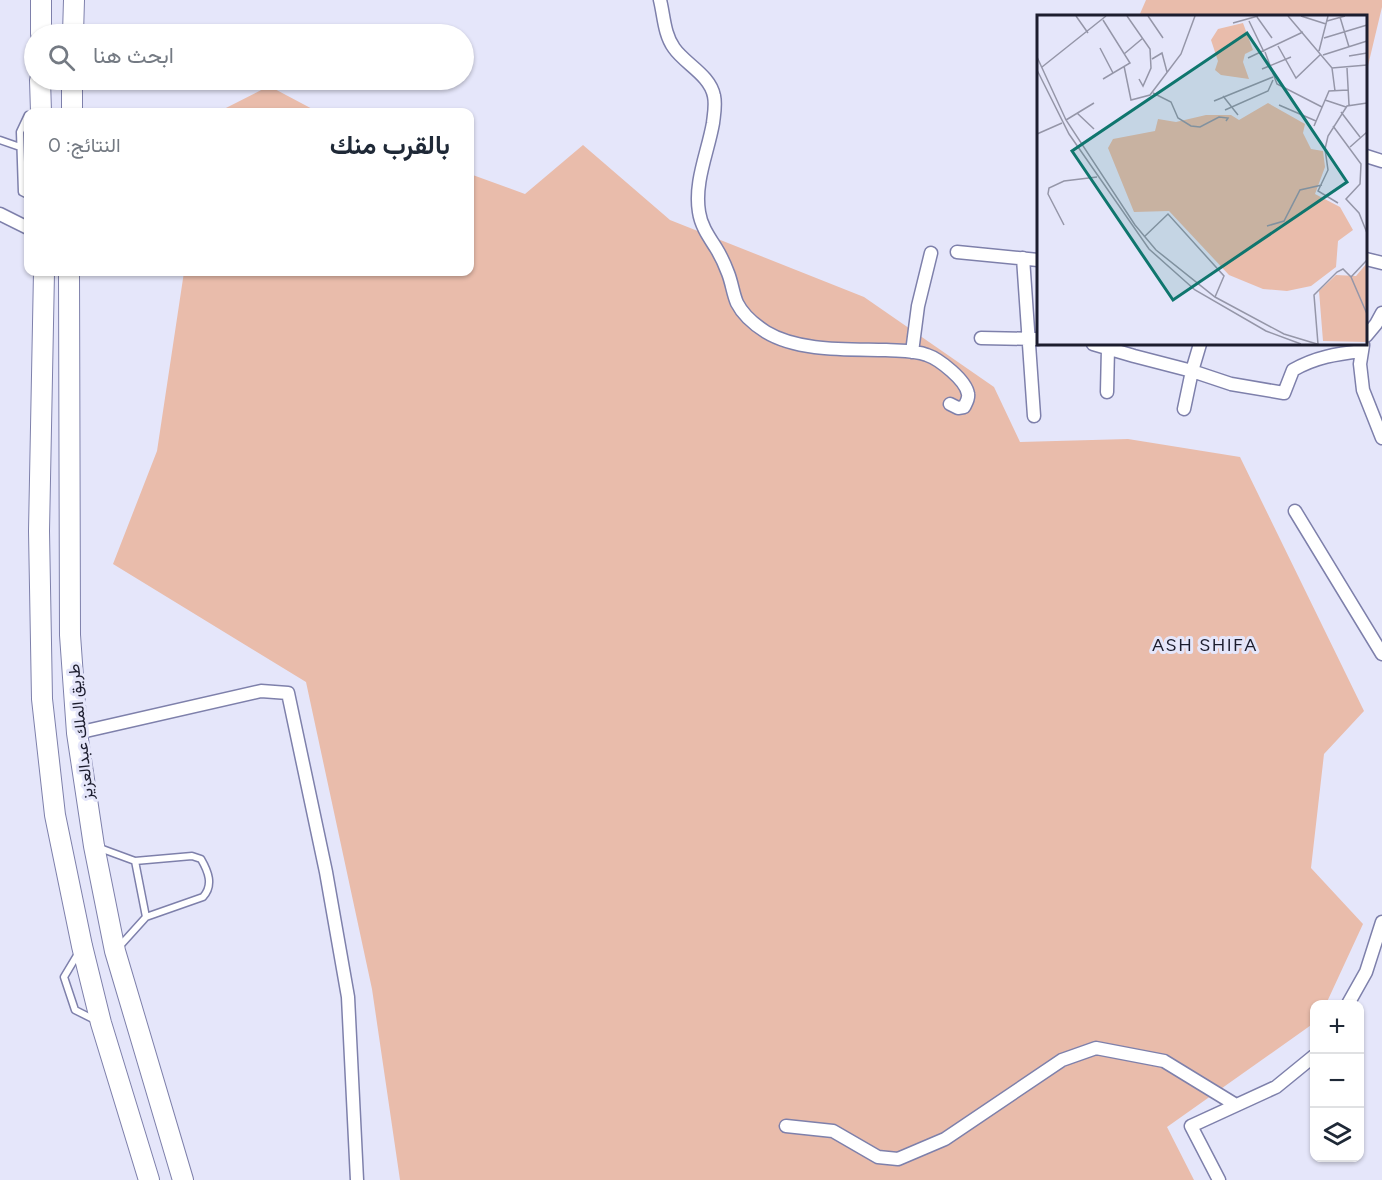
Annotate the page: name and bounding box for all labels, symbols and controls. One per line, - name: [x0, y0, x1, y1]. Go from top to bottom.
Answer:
- inset map: [1037, 15, 1367, 345]
- search box: [24, 24, 474, 90]
- icon: search: [45, 41, 78, 74]
- text: ابحث هنا: [93, 42, 174, 69]
- text: بالقرب منك: [330, 129, 450, 161]
- text: النتائج: 0: [48, 133, 121, 157]
- district label: ASH SHIFA: [1152, 634, 1258, 656]
- street label: طريق الملك عبدالعزيز: [64, 663, 98, 802]
- map controls: [1310, 1000, 1364, 1162]
- button: +: [1310, 1000, 1364, 1054]
- button: −: [1310, 1054, 1364, 1108]
- button: layers: [1310, 1108, 1364, 1162]

